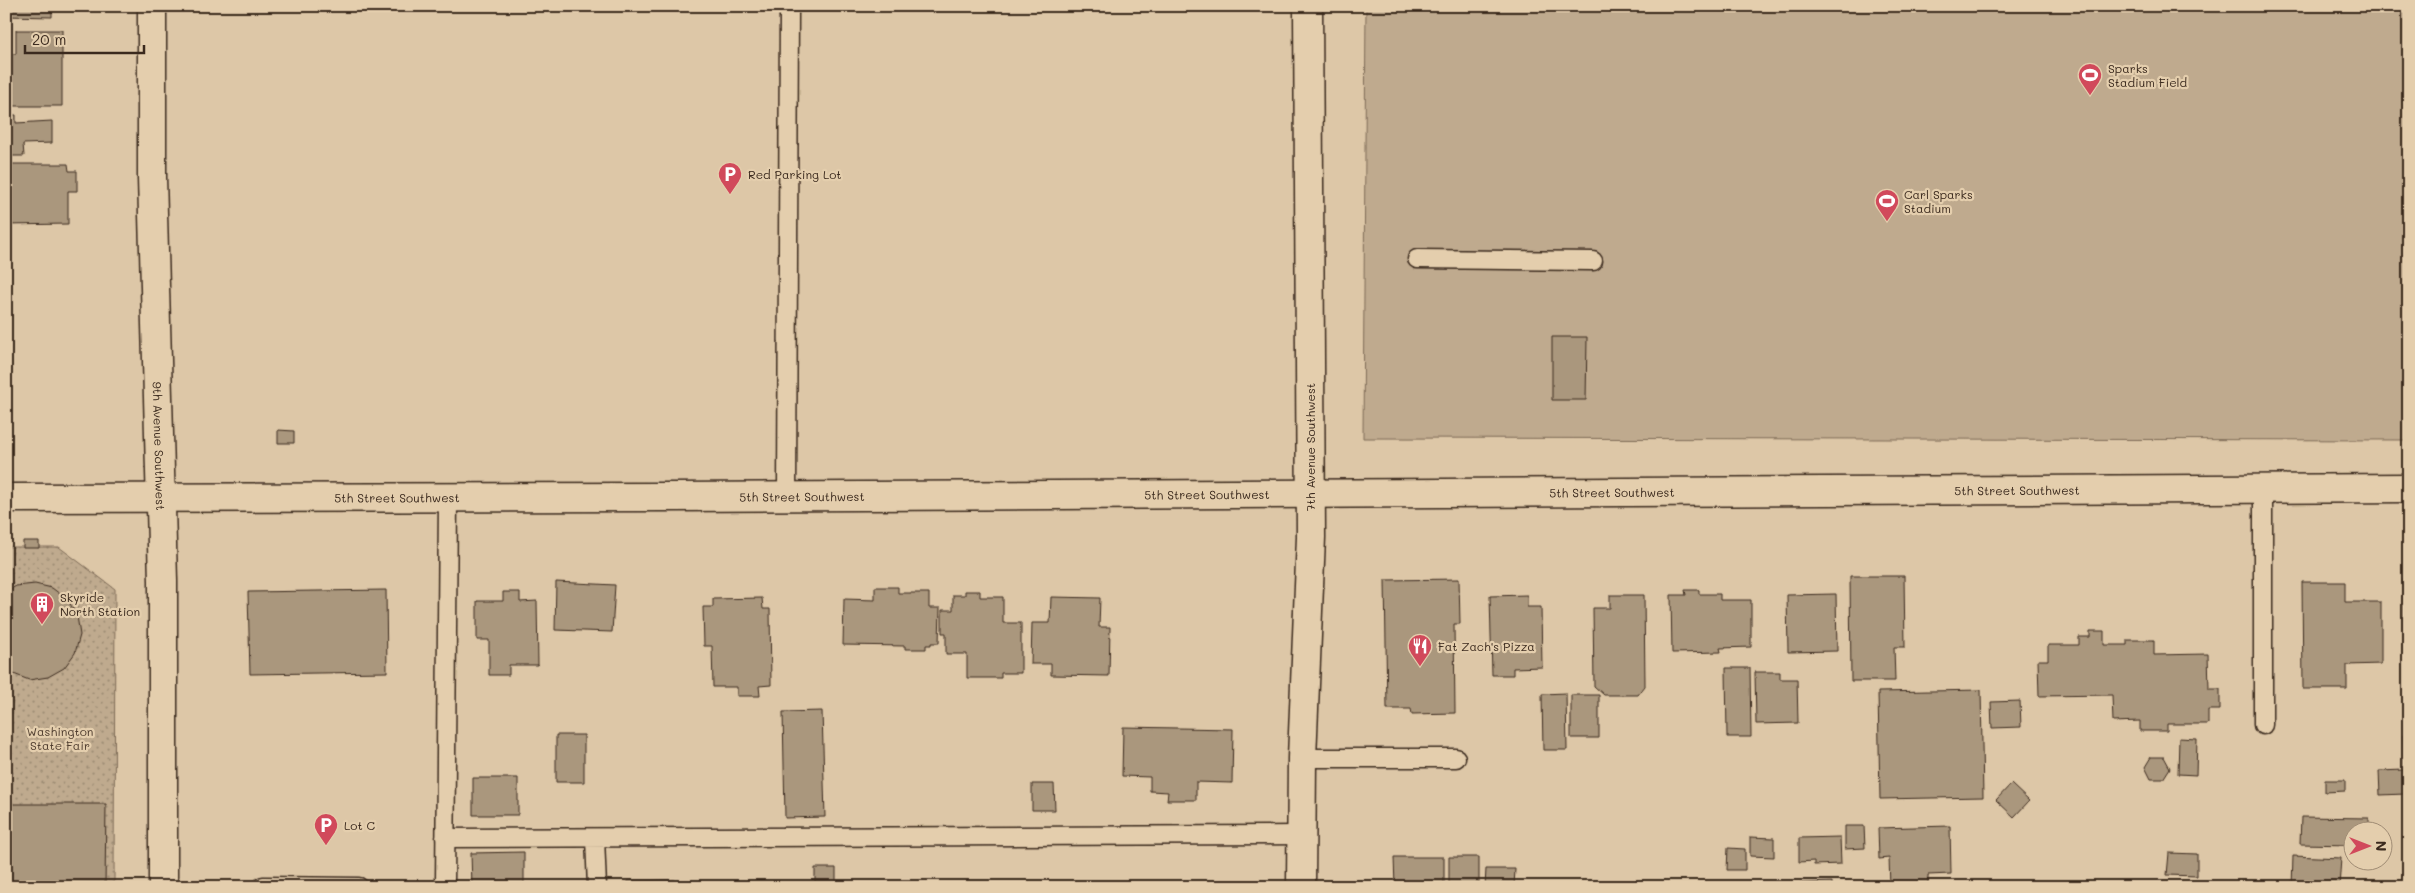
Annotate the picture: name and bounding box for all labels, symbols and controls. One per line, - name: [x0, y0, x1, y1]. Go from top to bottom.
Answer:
- scale bar: [25, 22, 144, 54]
- text: 20 m: [32, 29, 66, 49]
- place label: Sparks Stadium Field: [2108, 60, 2188, 90]
- sports icon: Sparks Stadium Field: [2077, 62, 2103, 96]
- parking icon: Red Parking Lot: [717, 161, 743, 195]
- place label: Red Parking Lot: [748, 166, 842, 182]
- place label: Carl Sparks Stadium: [1904, 186, 1973, 216]
- sports icon: Carl Sparks Stadium: [1874, 188, 1900, 222]
- street label: 9th Avenue Southwest: [150, 381, 169, 511]
- street label: 7th Avenue Southwest: [1302, 383, 1318, 511]
- street label: 5th Street Southwest: [1954, 482, 2080, 498]
- street label: 5th Street Southwest: [1549, 484, 1675, 500]
- street label: 5th Street Southwest: [1144, 486, 1270, 503]
- street label: 5th Street Southwest: [739, 488, 865, 505]
- street label: 5th Street Southwest: [334, 489, 460, 506]
- place label: Skyride North Station: [60, 589, 140, 619]
- building icon: Skyride North Station: [29, 591, 55, 625]
- restaurant icon: Fat Zach's Pizza: [1407, 633, 1433, 667]
- place label: Fat Zach's Pizza: [1438, 638, 1535, 654]
- park label: Washington State Fair: [27, 723, 93, 753]
- parking icon: Lot C: [313, 812, 339, 846]
- place label: Lot C: [344, 817, 376, 833]
- north arrow: [2342, 820, 2392, 870]
- text: N: [2372, 841, 2391, 851]

